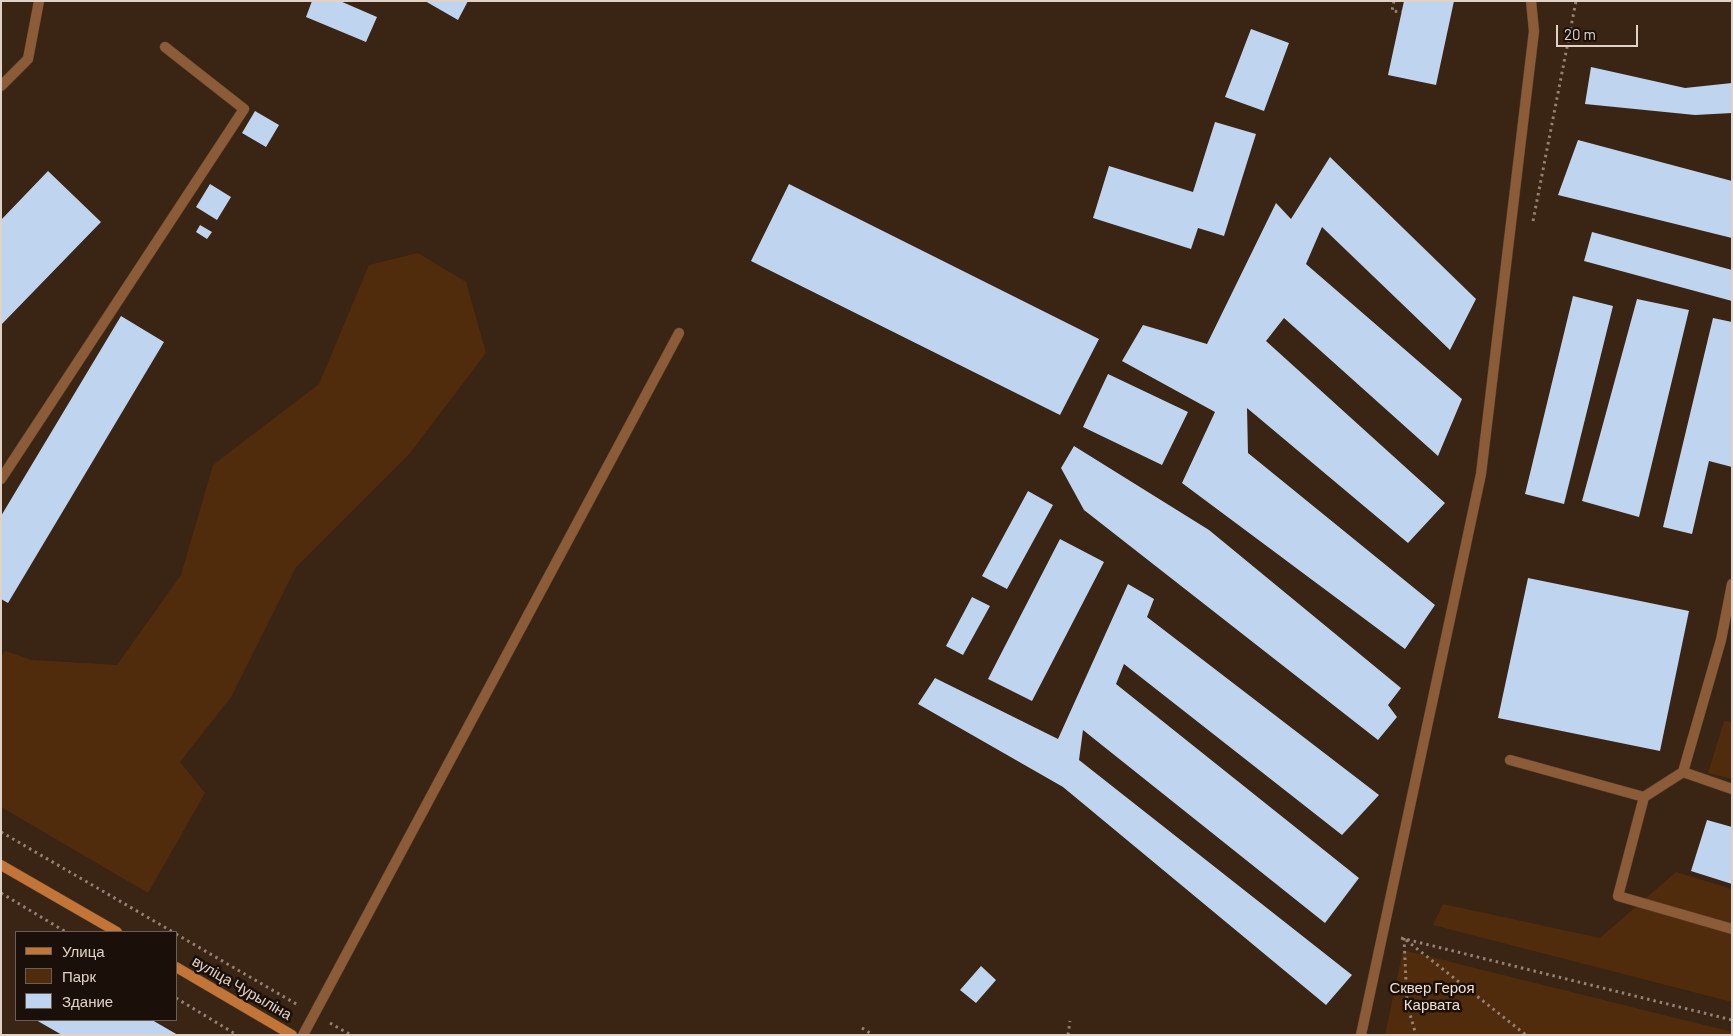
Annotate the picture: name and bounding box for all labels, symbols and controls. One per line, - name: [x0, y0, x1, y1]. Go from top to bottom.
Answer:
- scale bar: [1558, 15, 1640, 47]
- text: 20 m: [1564, 25, 1596, 43]
- legend: [15, 931, 178, 1021]
- text: Улица: [62, 942, 105, 960]
- street label: вуліца Чурыліна: [189, 952, 295, 1024]
- text: Парк: [62, 967, 96, 985]
- park label: Сквер Героя Карвата: [1389, 979, 1475, 1014]
- text: Здание: [62, 992, 113, 1010]

